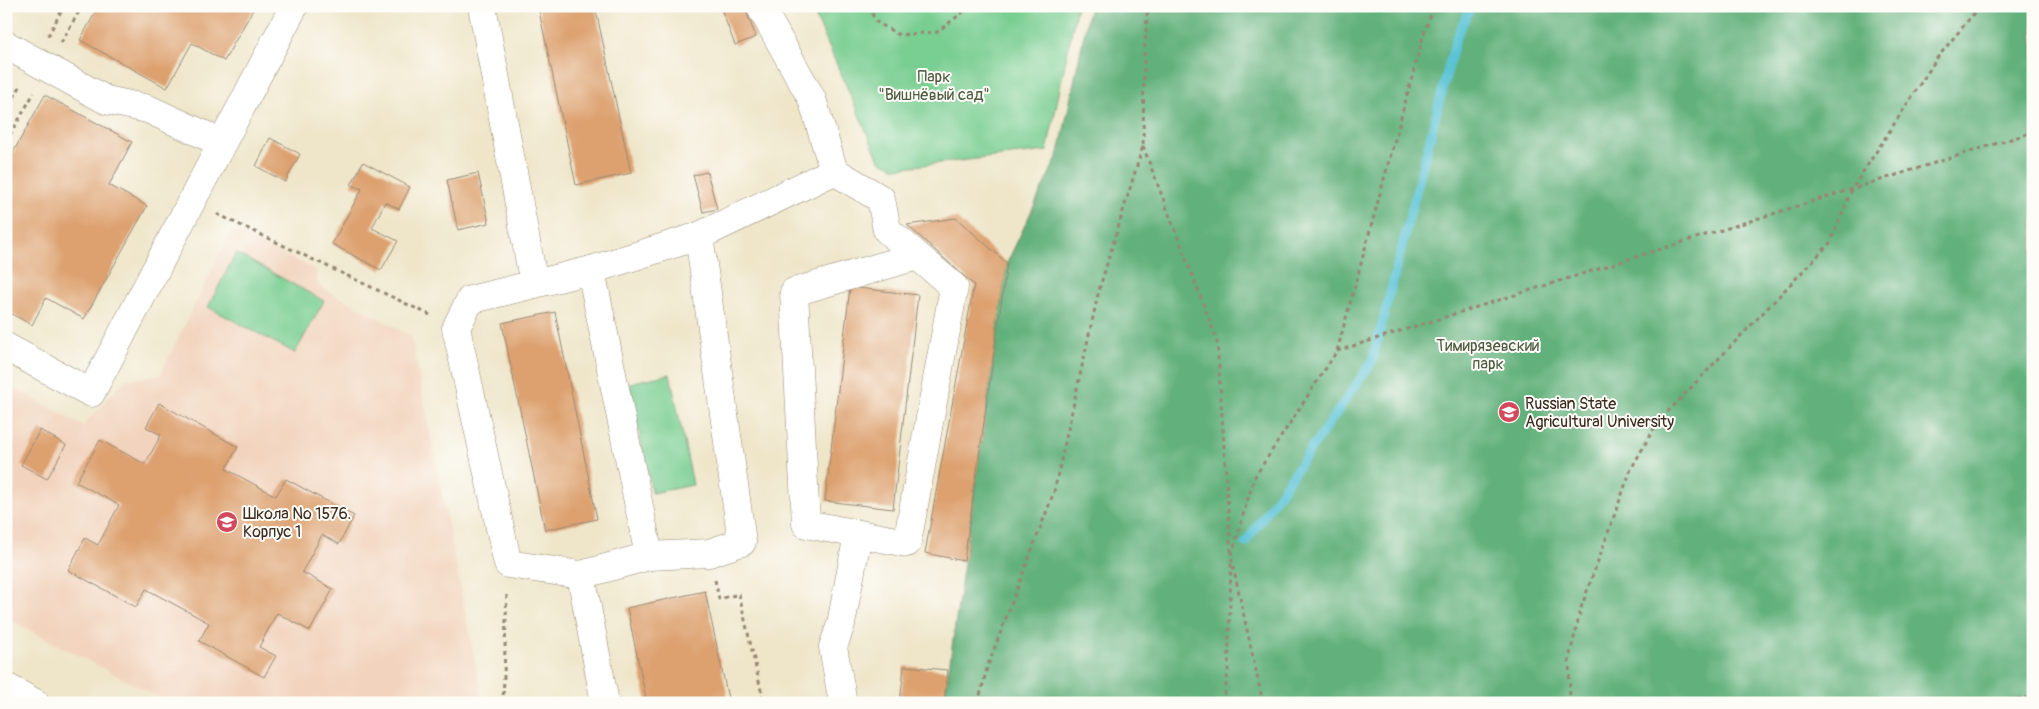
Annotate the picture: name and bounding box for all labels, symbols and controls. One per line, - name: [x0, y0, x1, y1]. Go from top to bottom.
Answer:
- park label: Парк "Вишнёвый сад": [878, 67, 990, 105]
- park label: Тимирязевский парк: [1436, 336, 1540, 374]
- place label: Russian State Agricultural University: [1525, 394, 1674, 432]
- school or university icon: Russian State Agricultural University: [1497, 400, 1521, 424]
- place label: Школа № 1576. Корпус 1: [243, 504, 351, 542]
- school or university icon: Школа № 1576. Корпус 1: [215, 510, 239, 534]

